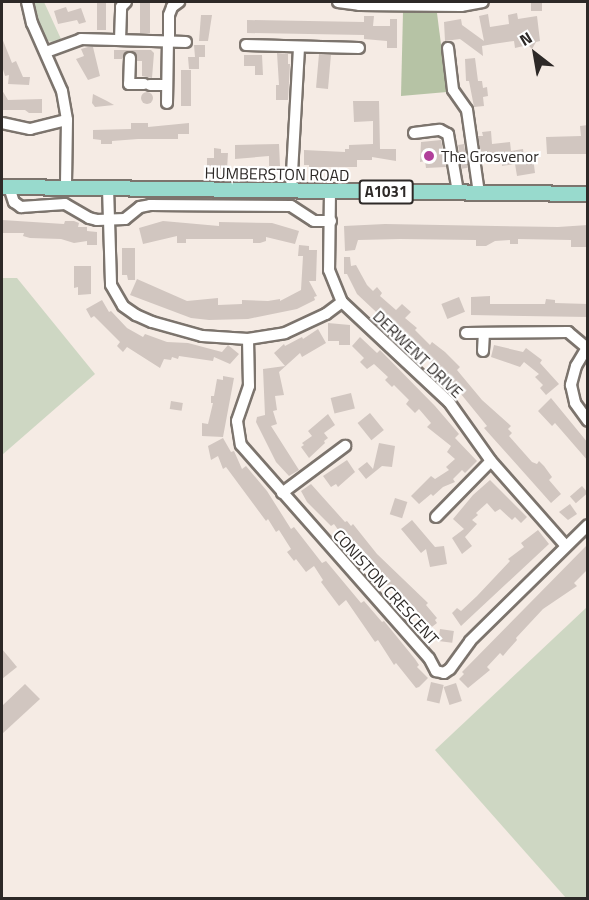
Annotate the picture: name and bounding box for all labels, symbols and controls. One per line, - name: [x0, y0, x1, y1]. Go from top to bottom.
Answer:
- north arrow: [505, 24, 565, 84]
- text: N: [515, 25, 537, 52]
- place label: The Grosvenor: [441, 146, 539, 166]
- marker: The Grosvenor: [422, 149, 436, 163]
- street label: HUMBERSTON ROAD: [204, 163, 350, 185]
- road number: A1031: [358, 180, 414, 204]
- street label: DERWENT DRIVE: [369, 306, 467, 402]
- street label: CONISTON CRESCENT: [329, 525, 443, 649]

